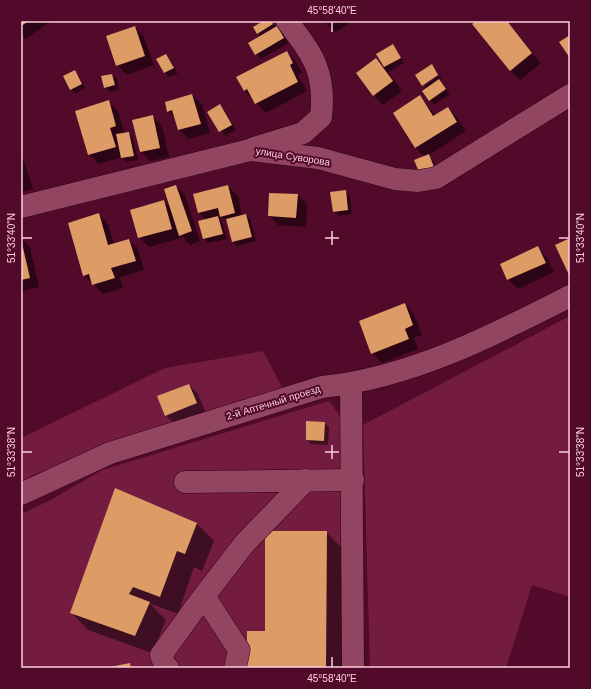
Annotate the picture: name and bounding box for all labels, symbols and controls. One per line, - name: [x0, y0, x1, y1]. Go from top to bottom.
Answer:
- text: 45°58'40"E: [307, 5, 357, 16]
- street label: улица Суворова: [255, 145, 331, 168]
- text: 51°33'40"N: [6, 213, 17, 263]
- text: 51°33'40"N: [575, 213, 586, 263]
- street label: 2-й Аптечный проезд: [225, 383, 321, 422]
- text: 51°33'38"N: [6, 427, 17, 477]
- text: 51°33'38"N: [575, 427, 586, 477]
- text: 45°58'40"E: [307, 673, 357, 684]

